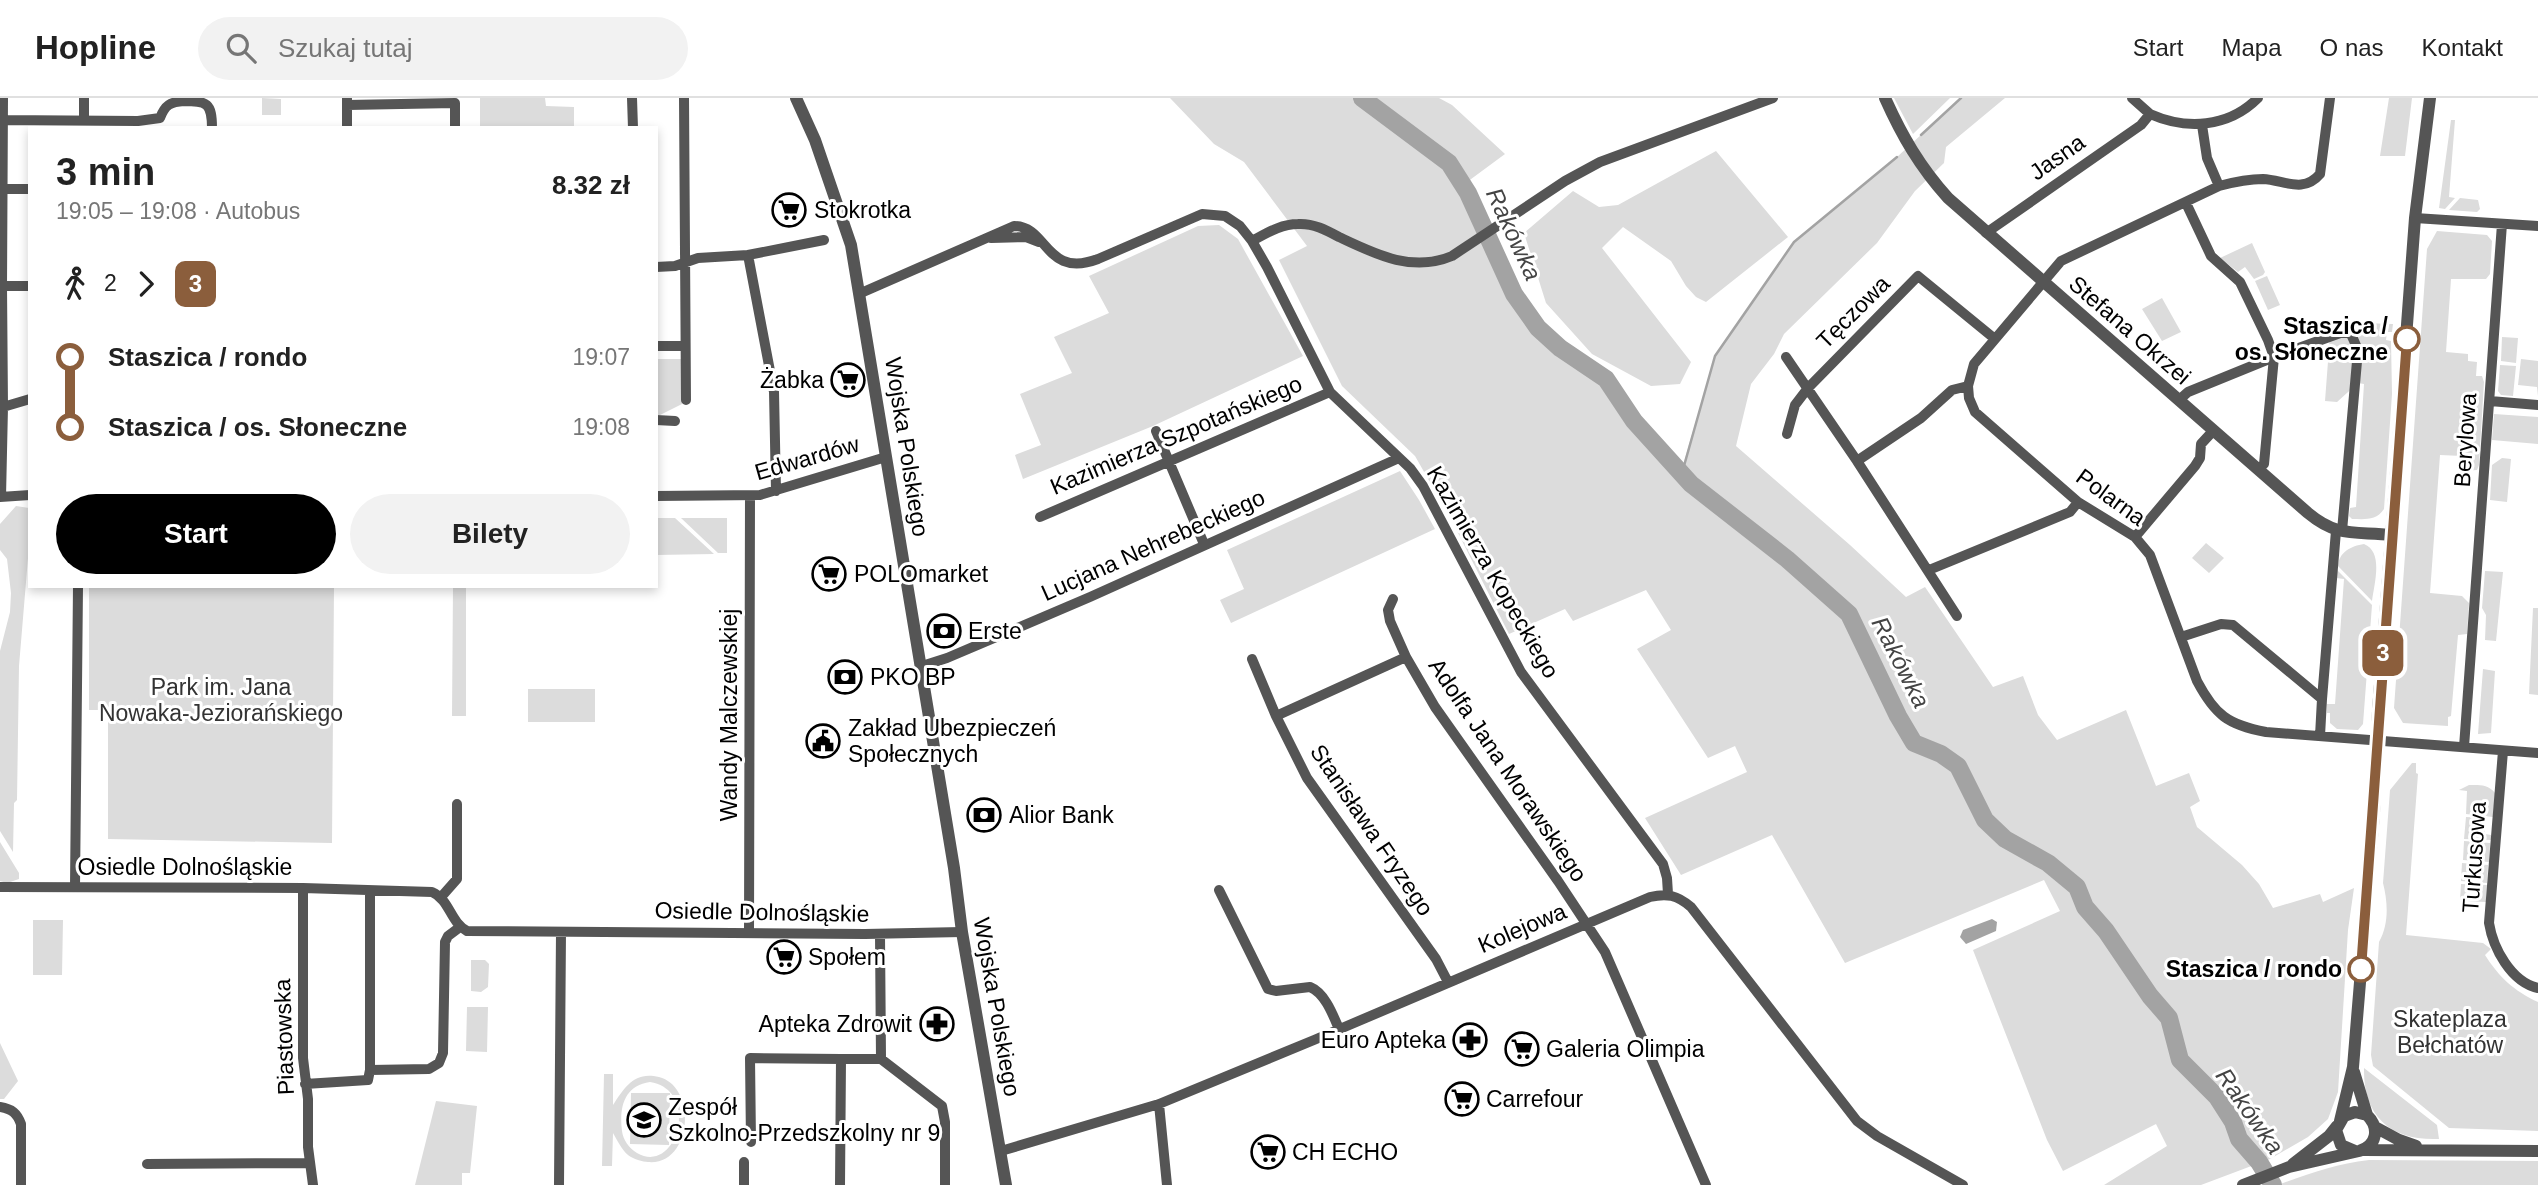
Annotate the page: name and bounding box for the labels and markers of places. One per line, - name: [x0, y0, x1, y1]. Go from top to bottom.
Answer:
- supermarket icon: Stokrotka: [770, 191, 808, 229]
- place label: Stokrotka: [814, 197, 911, 223]
- place label: Staszica / os. Słoneczne: [2235, 313, 2389, 365]
- marker: Staszica / os. Słoneczne: [2394, 326, 2420, 352]
- supermarket icon: Żabka: [829, 361, 867, 399]
- place label: Żabka: [760, 367, 824, 393]
- supermarket icon: POLOmarket: [810, 555, 848, 593]
- place label: POLOmarket: [854, 561, 989, 587]
- bank icon: Erste: [925, 612, 963, 650]
- place label: Erste: [968, 618, 1022, 644]
- bank icon: PKO BP: [826, 658, 864, 696]
- place label: PKO BP: [870, 664, 956, 690]
- place label: Zakład Ubezpieczeń Społecznych: [848, 715, 1056, 767]
- public building icon: Zakład Ubezpieczeń Społecznych: [804, 722, 842, 760]
- bank icon: Alior Bank: [965, 796, 1003, 834]
- place label: Alior Bank: [1009, 802, 1114, 828]
- supermarket icon: Społem: [765, 938, 803, 976]
- place label: Społem: [808, 944, 886, 970]
- place label: Staszica / rondo: [2166, 956, 2342, 982]
- marker: Staszica / rondo: [2348, 956, 2374, 982]
- pharmacy icon: Apteka Zdrowit: [918, 1005, 956, 1043]
- place label: Apteka Zdrowit: [759, 1011, 913, 1037]
- pharmacy icon: Euro Apteka: [1451, 1021, 1489, 1059]
- place label: Euro Apteka: [1321, 1027, 1446, 1053]
- supermarket icon: Galeria Olimpia: [1503, 1030, 1541, 1068]
- place label: Galeria Olimpia: [1546, 1036, 1705, 1062]
- supermarket icon: Carrefour: [1443, 1080, 1481, 1118]
- place label: Carrefour: [1486, 1086, 1583, 1112]
- place label: Zespół Szkolno-Przedszkolny nr 9: [668, 1094, 940, 1146]
- school or university icon: Zespół Szkolno-Przedszkolny nr 9: [625, 1101, 663, 1139]
- supermarket icon: CH ECHO: [1249, 1133, 1287, 1171]
- place label: CH ECHO: [1292, 1139, 1398, 1165]

